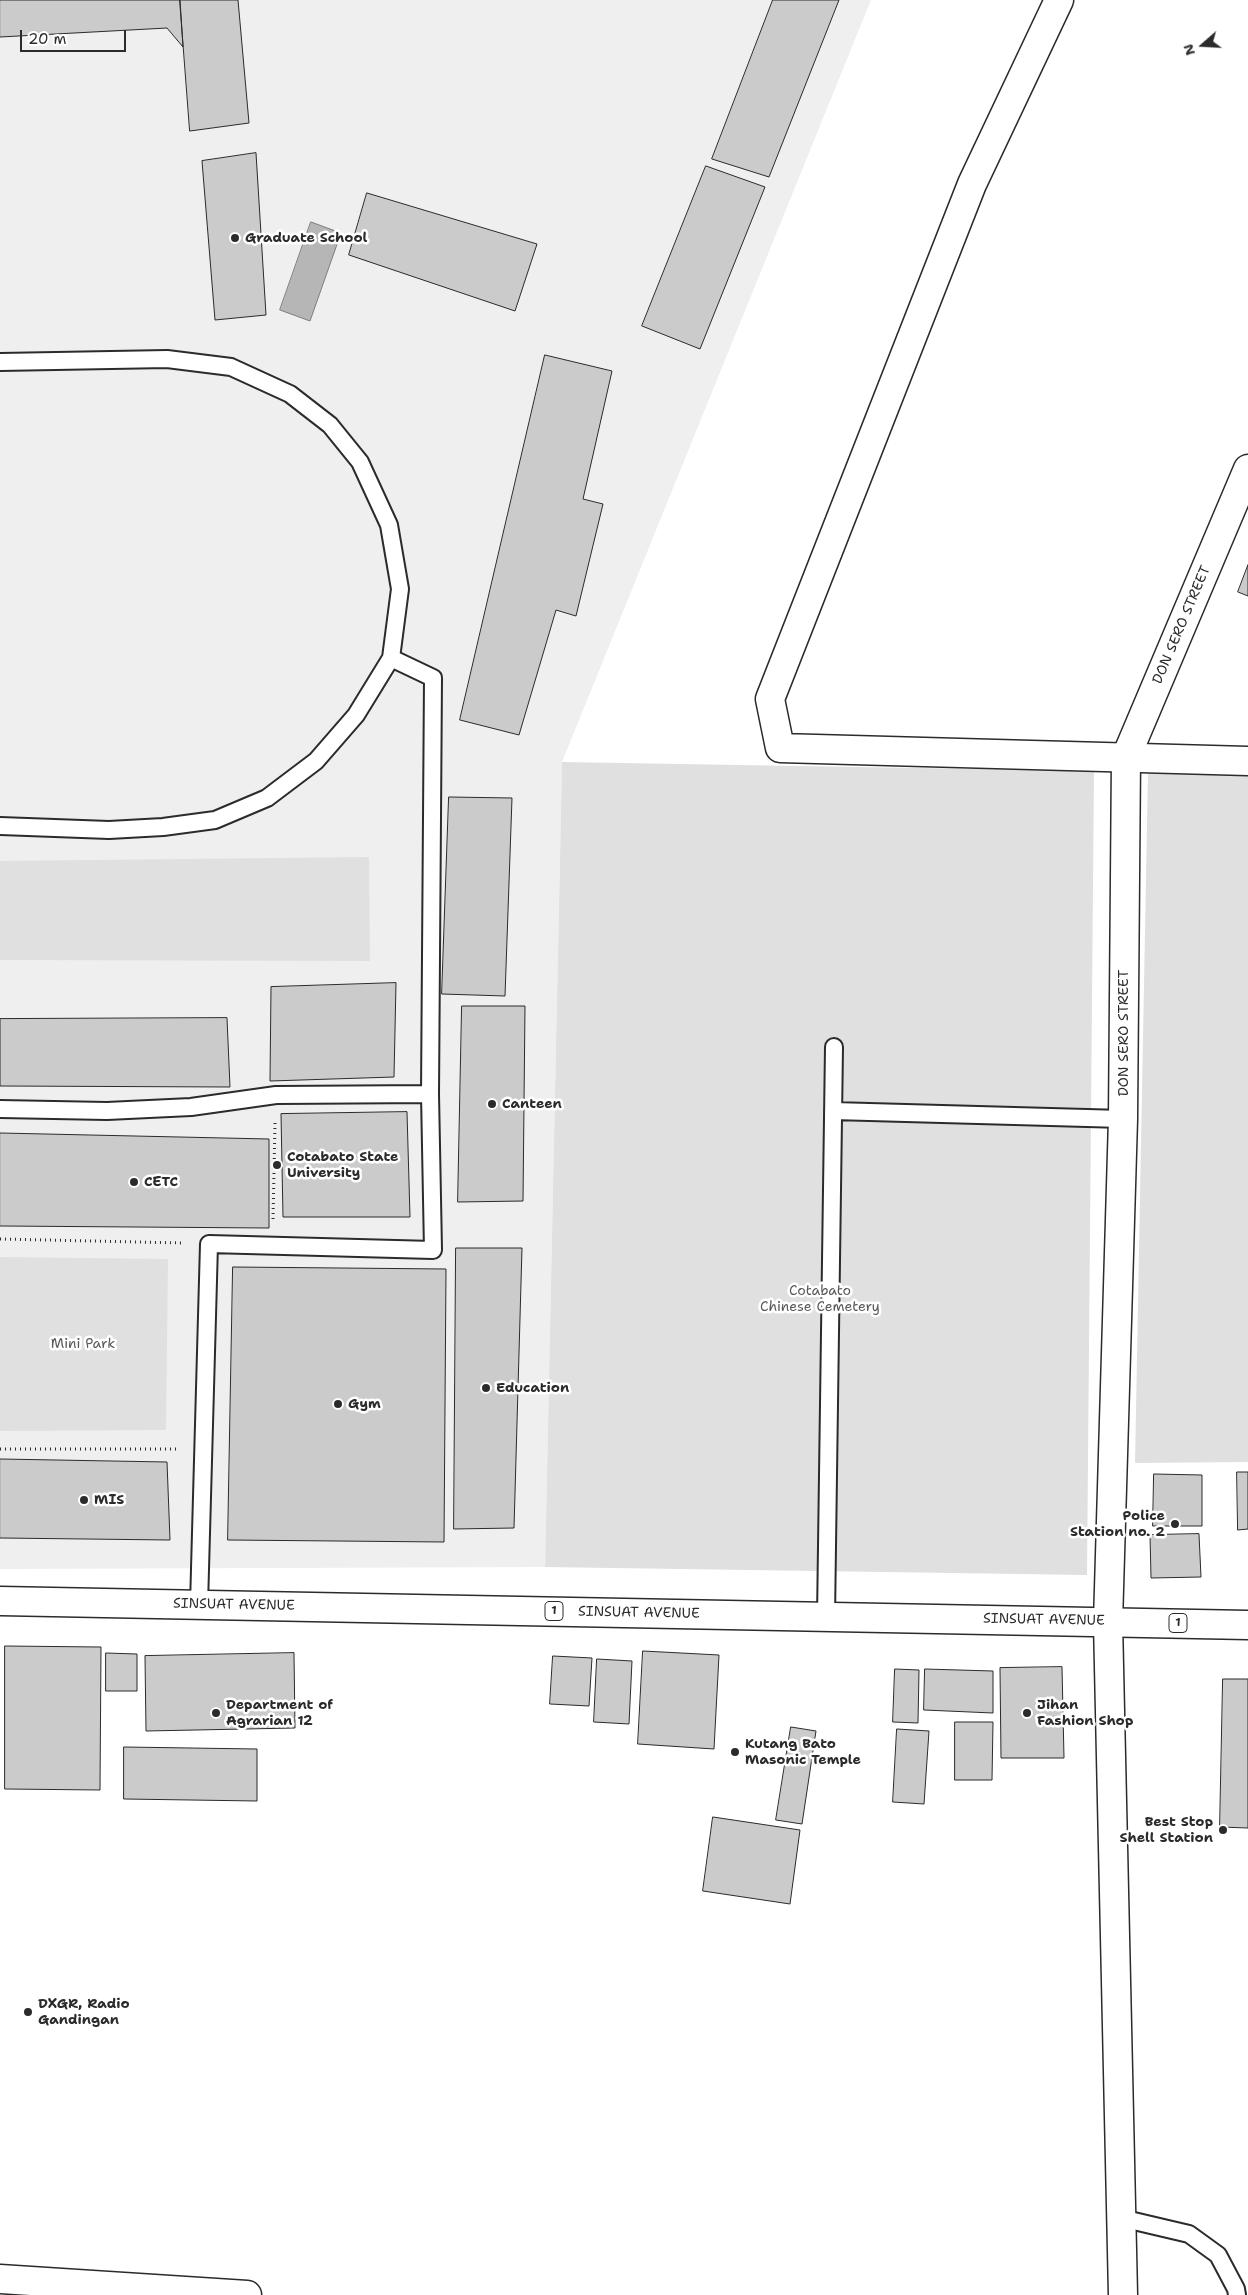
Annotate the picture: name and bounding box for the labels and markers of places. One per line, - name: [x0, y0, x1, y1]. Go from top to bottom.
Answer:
- place label: Graduate School: [245, 230, 367, 246]
- marker: Graduate School: [229, 232, 241, 244]
- place label: Canteen: [502, 1096, 562, 1112]
- marker: Canteen: [486, 1098, 498, 1110]
- place label: Cotabato State University: [287, 1149, 398, 1182]
- marker: Cotabato State University: [271, 1159, 283, 1171]
- place label: CETC: [144, 1174, 178, 1190]
- marker: CETC: [128, 1176, 140, 1188]
- place label: Education: [496, 1380, 569, 1396]
- marker: Education: [480, 1382, 492, 1394]
- place label: Gym: [348, 1396, 381, 1412]
- marker: Gym: [332, 1398, 344, 1410]
- place label: MIS: [94, 1492, 124, 1508]
- marker: MIS: [78, 1494, 90, 1506]
- place label: Police Station no. 2: [1070, 1508, 1165, 1540]
- marker: Police Station no. 2: [1169, 1518, 1181, 1530]
- place label: Department of Agrarian 12: [226, 1697, 333, 1730]
- place label: Jihan Fashion Shop: [1037, 1697, 1133, 1730]
- marker: Department of Agrarian 12: [210, 1707, 222, 1719]
- marker: Jihan Fashion Shop: [1021, 1707, 1033, 1719]
- place label: Kutang Bato Masonic Temple: [745, 1736, 861, 1768]
- marker: Kutang Bato Masonic Temple: [729, 1746, 741, 1758]
- place label: Best Stop Shell Station: [1120, 1814, 1213, 1846]
- marker: Best Stop Shell Station: [1217, 1824, 1229, 1836]
- place label: DXGR, Radio Gandingan: [38, 1996, 130, 2028]
- marker: DXGR, Radio Gandingan: [22, 2006, 34, 2018]

